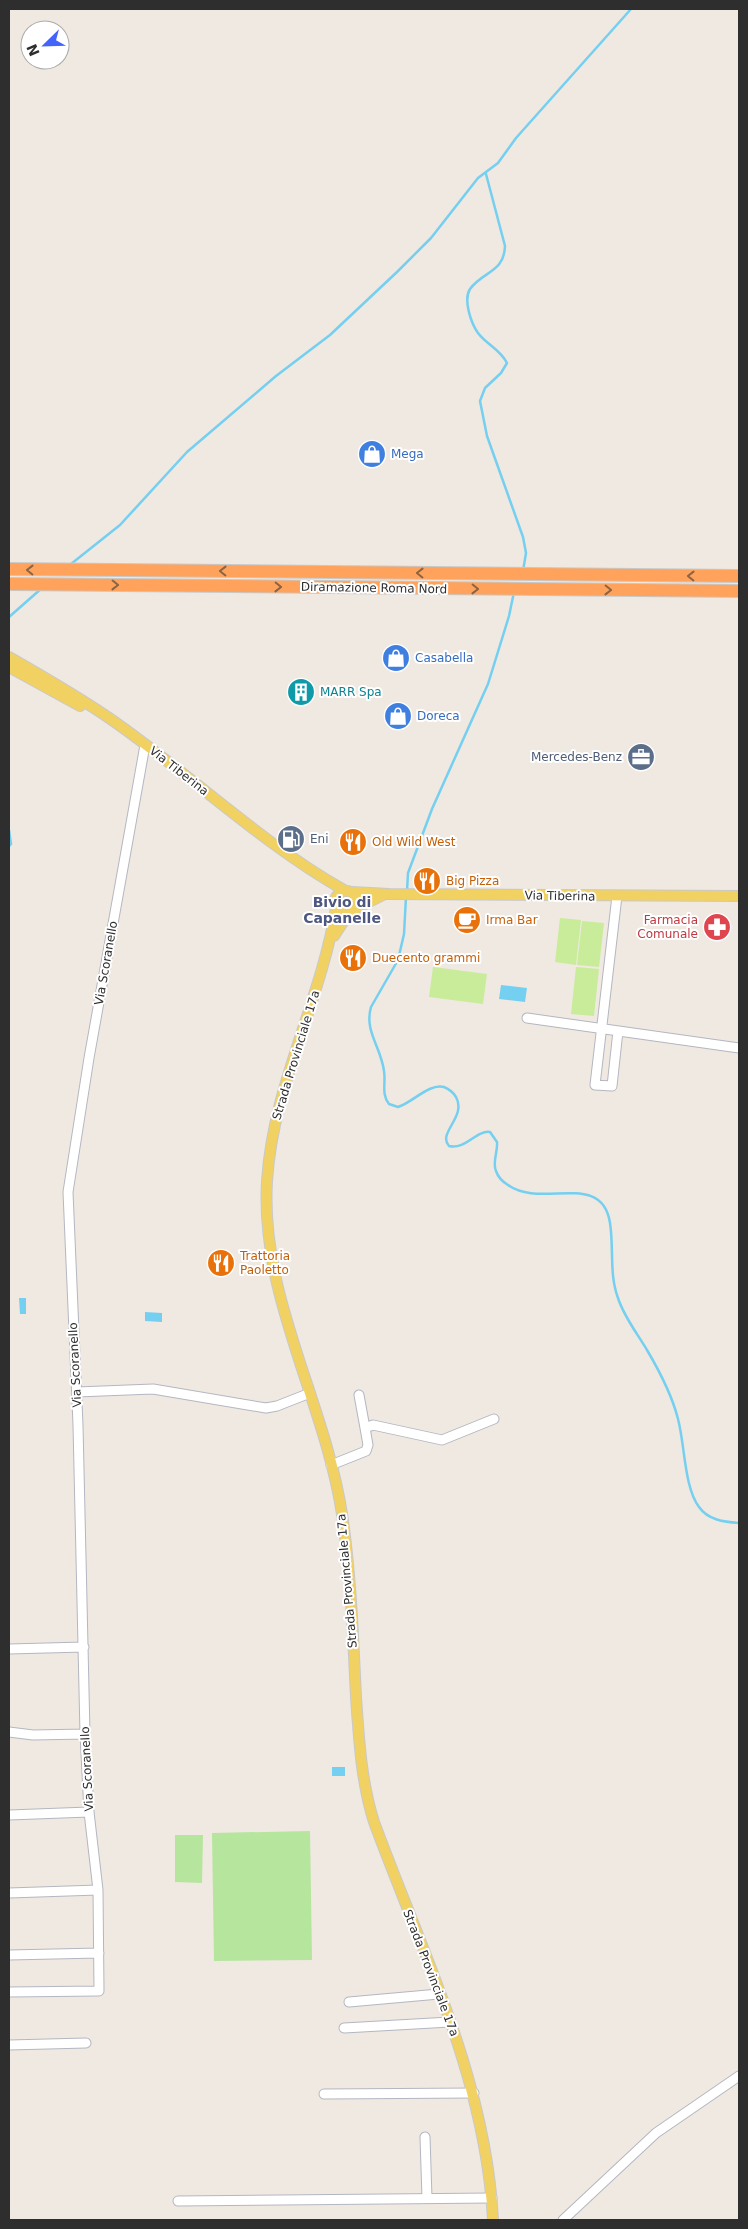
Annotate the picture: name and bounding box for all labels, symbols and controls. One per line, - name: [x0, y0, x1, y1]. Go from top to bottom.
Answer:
- north arrow: [20, 20, 70, 70]
- text: N: [23, 42, 43, 59]
- shop icon: Mega: [357, 439, 387, 469]
- place label: Mega: [391, 447, 424, 461]
- one-way arrow: [26, 565, 34, 575]
- one-way arrow: [219, 566, 226, 576]
- one-way arrow: [416, 568, 424, 578]
- one-way arrow: [686, 571, 694, 581]
- one-way arrow: [112, 580, 120, 590]
- street label: Diramazione Roma Nord: [301, 580, 447, 596]
- one-way arrow: [274, 582, 282, 592]
- one-way arrow: [472, 584, 480, 594]
- one-way arrow: [604, 585, 612, 595]
- shop icon: Casabella: [381, 643, 411, 673]
- place label: Casabella: [415, 651, 473, 665]
- building icon: MARR Spa: [286, 677, 316, 707]
- place label: MARR Spa: [320, 685, 382, 699]
- shop icon: Doreca: [383, 701, 413, 731]
- place label: Doreca: [417, 709, 460, 723]
- office icon: Mercedes-Benz: [626, 742, 656, 772]
- street label: Via Tiberina: [147, 744, 211, 798]
- place label: Mercedes-Benz: [531, 750, 622, 764]
- fuel station icon: Eni: [276, 824, 306, 854]
- restaurant icon: Old Wild West: [338, 827, 368, 857]
- place label: Eni: [310, 832, 329, 846]
- place label: Old Wild West: [372, 835, 456, 849]
- restaurant icon: Big Pizza: [412, 866, 442, 896]
- place label: Big Pizza: [446, 874, 499, 888]
- street label: Via Tiberina: [524, 888, 596, 904]
- district label: Bivio di Capanelle: [303, 894, 381, 926]
- cafe icon: Irma Bar: [452, 905, 482, 935]
- pharmacy icon: Farmacia Comunale: [702, 912, 732, 942]
- place label: Irma Bar: [486, 913, 538, 927]
- place label: Farmacia Comunale: [637, 913, 698, 941]
- street label: Via Scoranello: [92, 920, 120, 1006]
- restaurant icon: Duecento grammi: [338, 943, 368, 973]
- place label: Duecento grammi: [372, 951, 480, 965]
- street label: Strada Provinciale 17a: [270, 988, 322, 1122]
- restaurant icon: Trattoria Paoletto: [206, 1248, 236, 1278]
- place label: Trattoria Paoletto: [239, 1249, 290, 1277]
- street label: Via Scoranello: [66, 1322, 84, 1408]
- street label: Strada Provinciale 17a: [334, 1513, 360, 1649]
- street label: Via Scoranello: [78, 1726, 96, 1812]
- street label: Strada Provinciale 17a: [400, 1908, 462, 2038]

